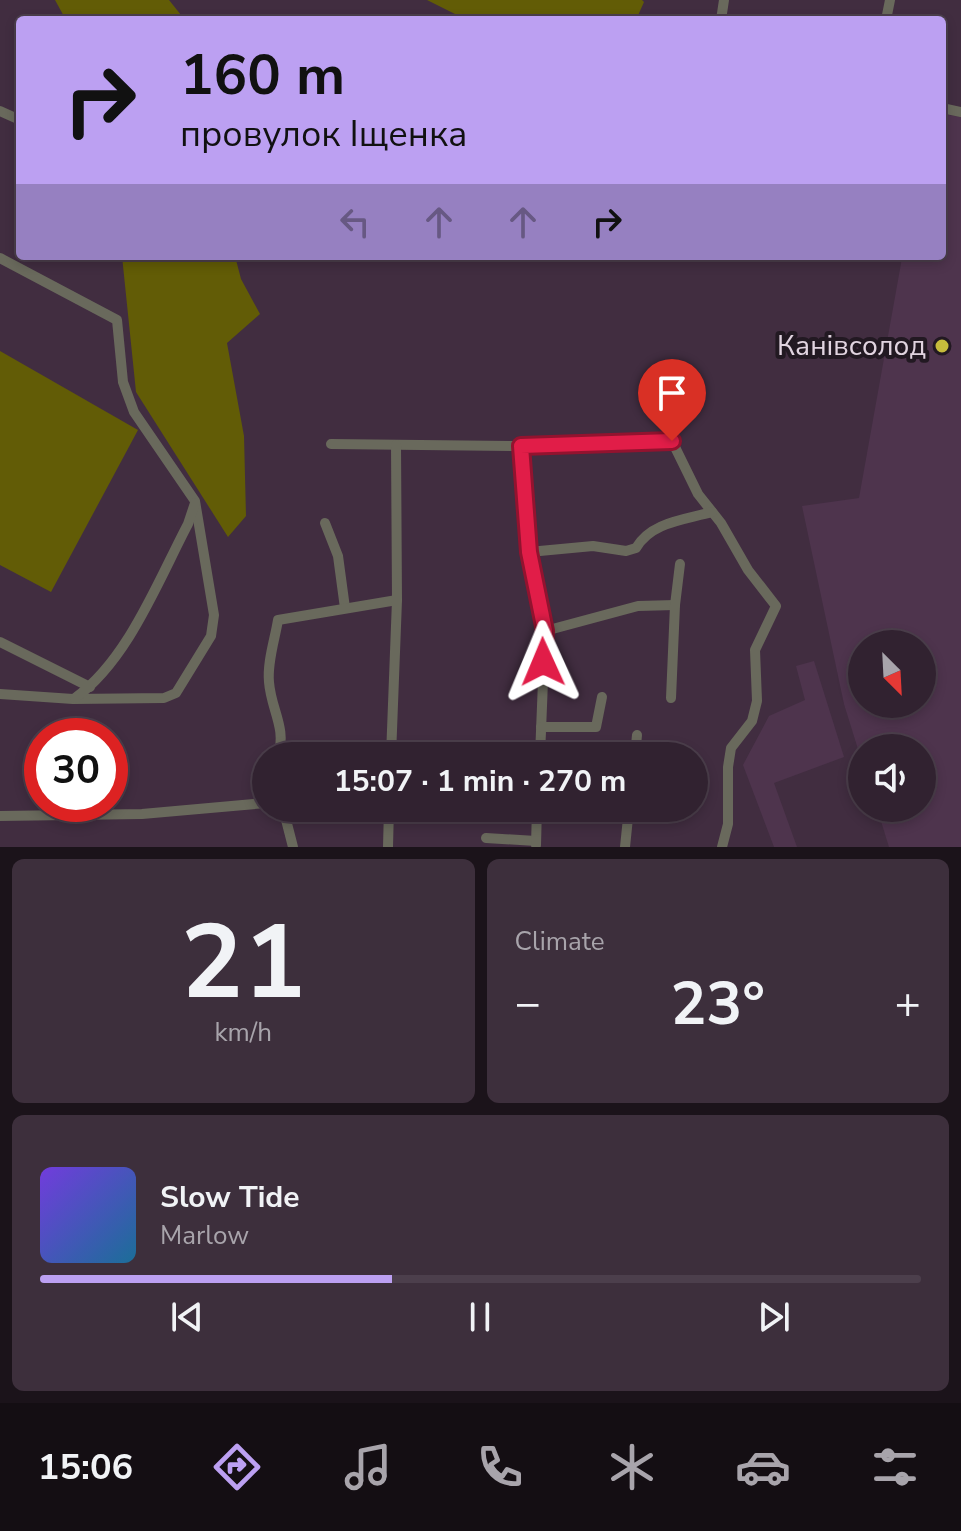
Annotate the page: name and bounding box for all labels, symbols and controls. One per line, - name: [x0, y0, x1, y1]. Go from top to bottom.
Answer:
- text: 160 m: [180, 37, 345, 114]
- icon: right: [48, 48, 152, 152]
- text: провулок Іщенка: [180, 110, 467, 159]
- icon: left: [333, 200, 377, 244]
- icon: ahead: [417, 200, 461, 244]
- icon: ahead: [501, 200, 545, 244]
- icon: right: [585, 200, 629, 244]
- place label: Канівсолод: [777, 327, 926, 365]
- marker: Канівсолод: [933, 337, 951, 355]
- pin: [638, 359, 706, 441]
- icon: arrive: [650, 371, 694, 415]
- position arrow: [501, 620, 585, 704]
- north arrow: [848, 630, 936, 718]
- map controls: [848, 630, 936, 822]
- speed limit sign: 30: [24, 718, 128, 822]
- button: sound: [848, 734, 936, 822]
- text: 15:07 · 1 min · 270 m: [334, 761, 626, 802]
- text: 21: [181, 892, 306, 1034]
- text: Climate: [515, 924, 605, 959]
- text: 23°: [670, 963, 765, 1045]
- text: −: [515, 974, 541, 1034]
- text: +: [895, 974, 921, 1034]
- text: km/h: [215, 1015, 272, 1050]
- text: Slow Tide: [160, 1177, 300, 1218]
- text: Marlow: [160, 1218, 249, 1253]
- icon: previous: [165, 1295, 209, 1339]
- icon: pause: [458, 1295, 502, 1339]
- icon: next: [752, 1295, 796, 1339]
- icon: directions: [209, 1439, 265, 1495]
- icon: music: [340, 1439, 396, 1495]
- icon: phone: [472, 1439, 528, 1495]
- icon: climate: [604, 1439, 660, 1495]
- icon: car: [735, 1439, 791, 1495]
- icon: filters: [867, 1439, 923, 1495]
- text: 15:06: [38, 1443, 133, 1492]

